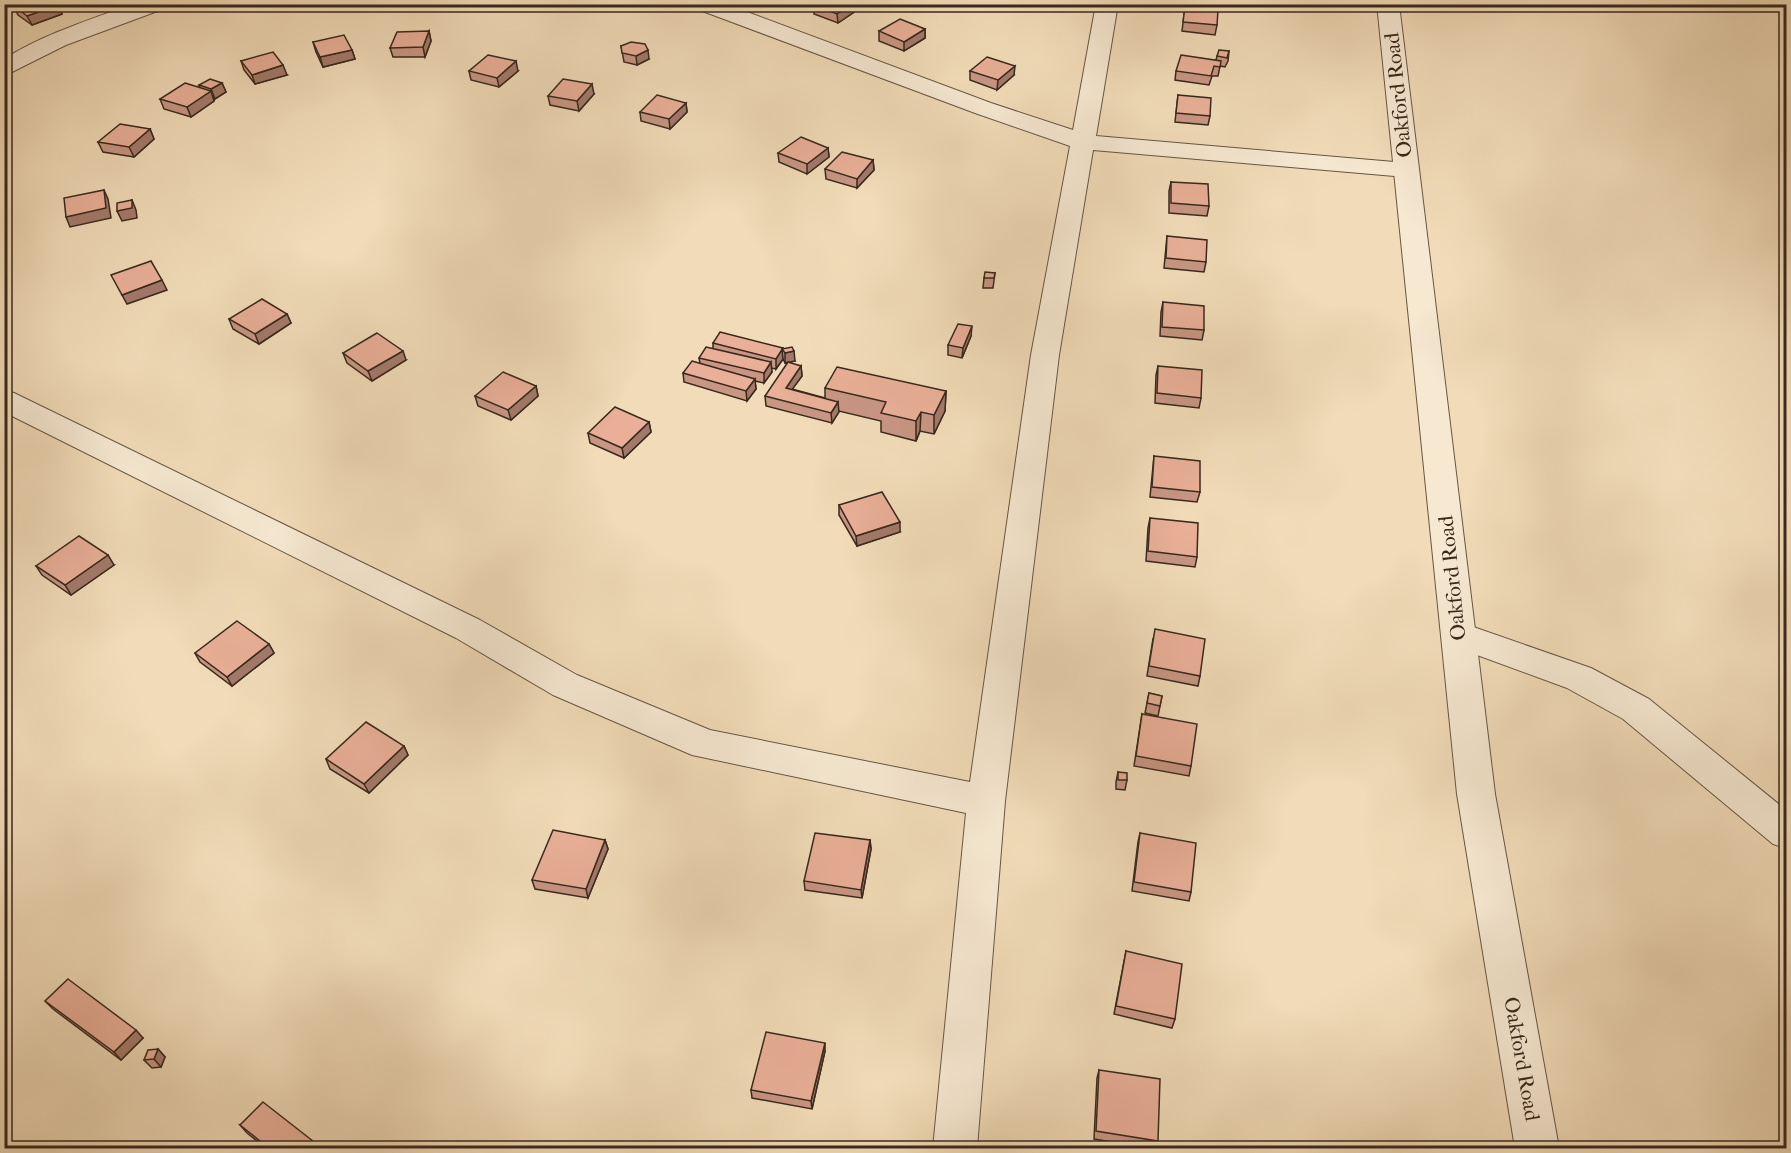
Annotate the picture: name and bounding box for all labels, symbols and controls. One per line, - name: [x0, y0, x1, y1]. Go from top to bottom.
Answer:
- street label: Oakford Road: [1379, 31, 1417, 159]
- street label: Oakford Road: [1433, 514, 1471, 642]
- street label: Oakford Road: [1499, 995, 1545, 1124]

